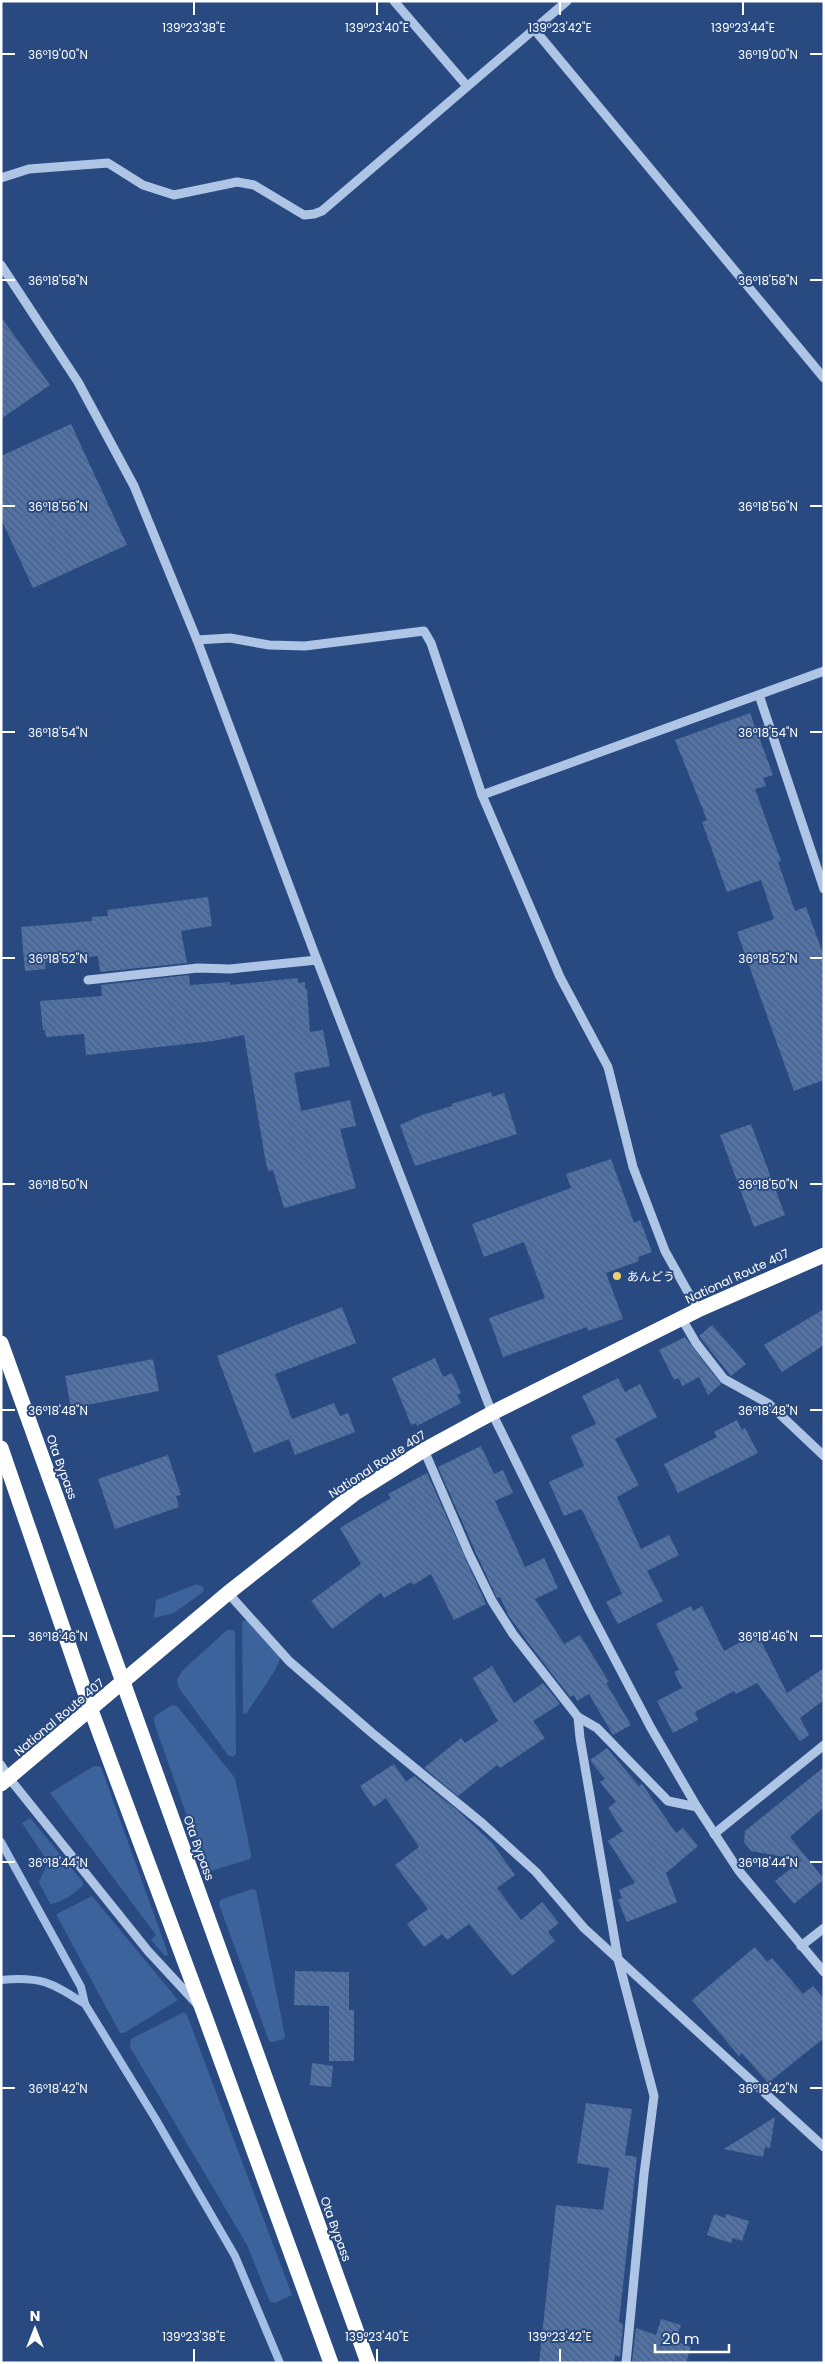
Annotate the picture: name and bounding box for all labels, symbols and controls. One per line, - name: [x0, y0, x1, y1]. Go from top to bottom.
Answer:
- text: 139°23'38"E: [162, 19, 226, 36]
- text: 139°23'40"E: [345, 19, 409, 36]
- text: 139°23'42"E: [528, 19, 592, 36]
- text: 139°23'44"E: [711, 19, 775, 36]
- text: 36°19'00"N: [28, 46, 88, 63]
- text: 36°19'00"N: [738, 46, 798, 63]
- text: 36°18'58"N: [28, 272, 88, 289]
- text: 36°18'58"N: [738, 272, 798, 289]
- text: 36°18'56"N: [28, 498, 88, 515]
- text: 36°18'56"N: [738, 498, 798, 515]
- text: 36°18'54"N: [28, 724, 88, 741]
- text: 36°18'54"N: [738, 724, 798, 741]
- text: 36°18'52"N: [28, 950, 88, 967]
- text: 36°18'52"N: [738, 950, 798, 967]
- text: 36°18'50"N: [28, 1176, 88, 1193]
- text: 36°18'50"N: [738, 1176, 798, 1193]
- street label: National Route 407: [682, 1244, 792, 1308]
- place label: あんどう: [627, 1268, 675, 1285]
- marker: あんどう: [611, 1270, 623, 1282]
- text: 36°18'48"N: [28, 1402, 88, 1419]
- text: 36°18'48"N: [738, 1402, 798, 1419]
- street label: National Route 407: [325, 1426, 429, 1502]
- street label: Ota Bypass: [42, 1432, 82, 1502]
- text: 36°18'46"N: [28, 1628, 88, 1645]
- text: 36°18'46"N: [738, 1628, 798, 1645]
- street label: National Route 407: [10, 1674, 108, 1760]
- street label: Ota Bypass: [179, 1813, 219, 1883]
- text: 36°18'44"N: [28, 1854, 88, 1871]
- text: 36°18'44"N: [738, 1854, 798, 1871]
- text: 36°18'42"N: [28, 2080, 88, 2097]
- text: 36°18'42"N: [738, 2080, 798, 2097]
- street label: Ota Bypass: [316, 2194, 356, 2264]
- north arrow: [10, 2304, 60, 2354]
- text: N: [30, 2306, 40, 2326]
- scale bar: [655, 2322, 729, 2354]
- text: 139°23'38"E: [162, 2328, 226, 2345]
- text: 139°23'40"E: [345, 2328, 409, 2345]
- text: 139°23'42"E: [528, 2328, 592, 2345]
- text: 20 m: [662, 2328, 700, 2349]

